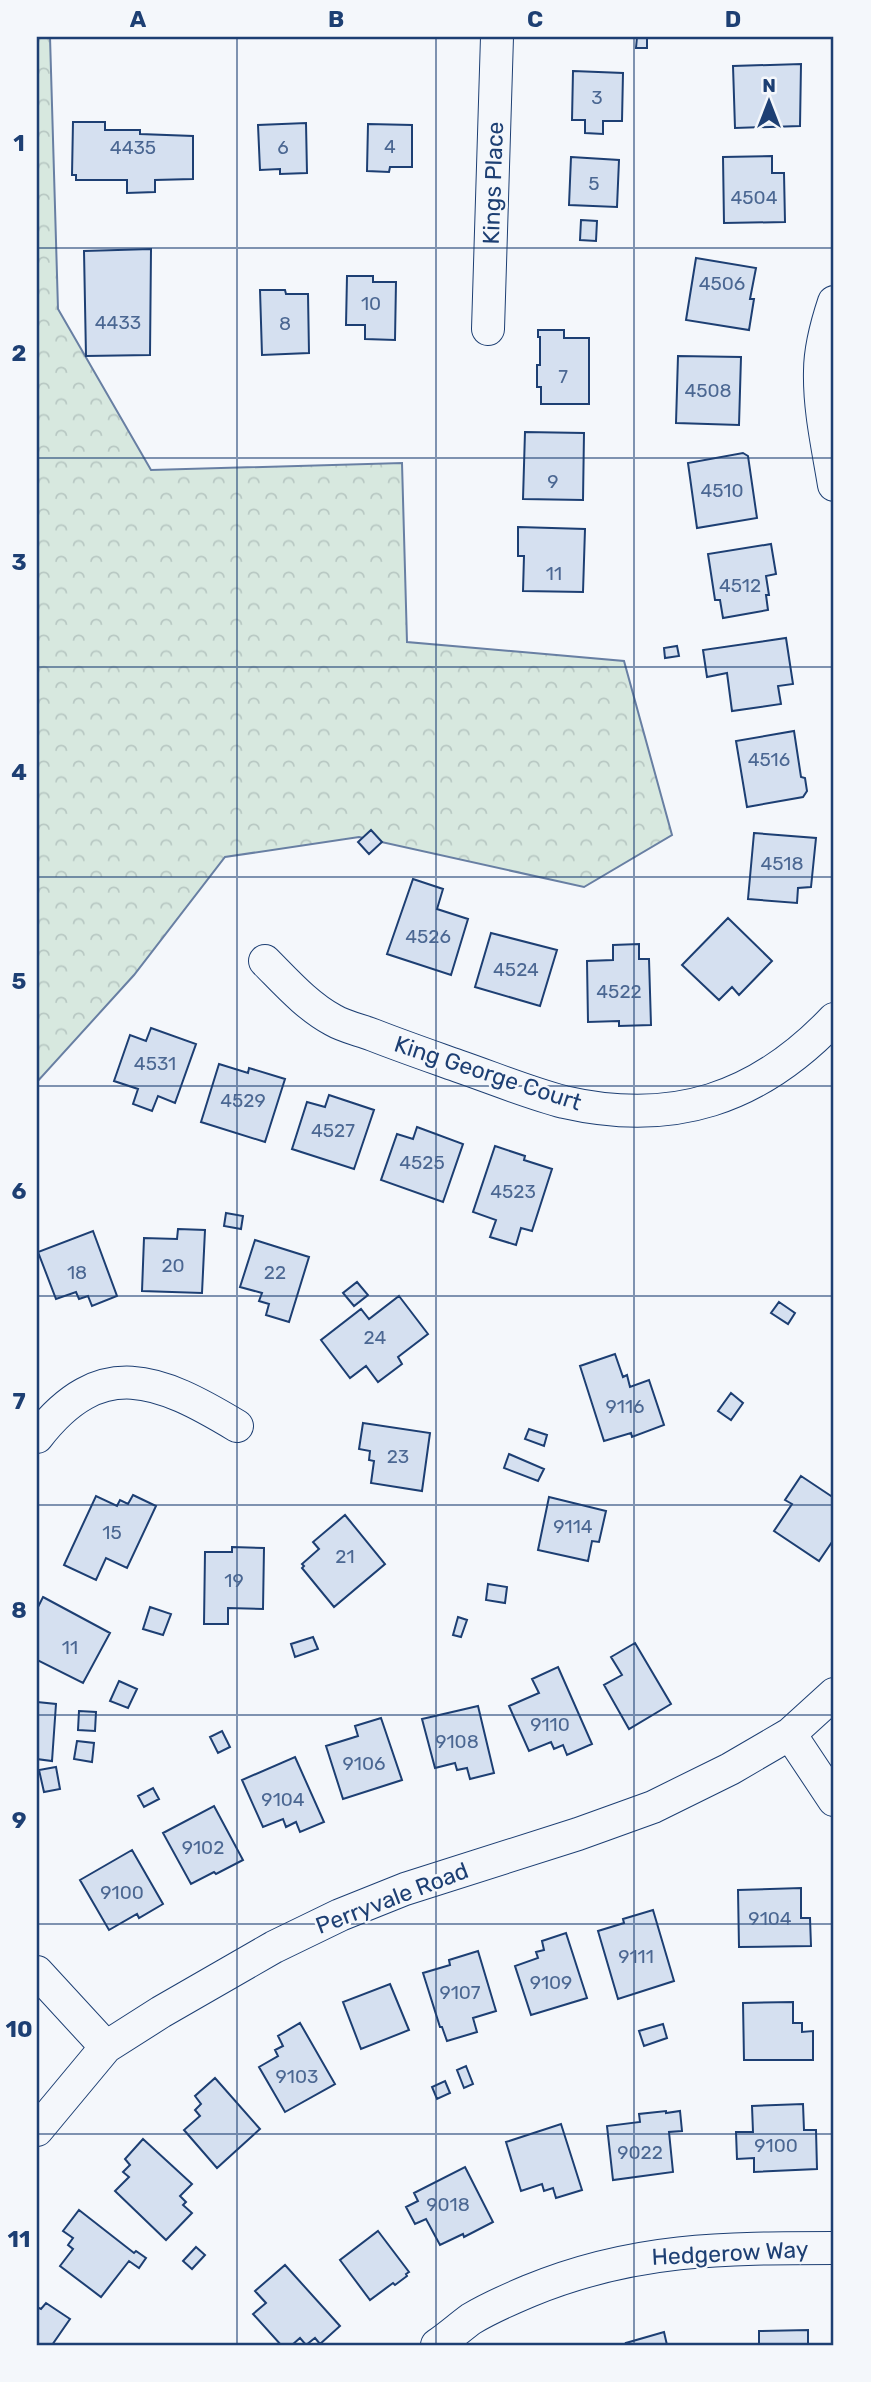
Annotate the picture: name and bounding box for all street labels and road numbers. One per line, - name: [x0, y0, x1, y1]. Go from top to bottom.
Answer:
- street label: Kings Place: [477, 121, 509, 245]
- street label: King George Court: [391, 1030, 585, 1116]
- street label: Perryvale Road: [312, 1856, 472, 1940]
- street label: Hedgerow Way: [651, 2235, 810, 2271]

